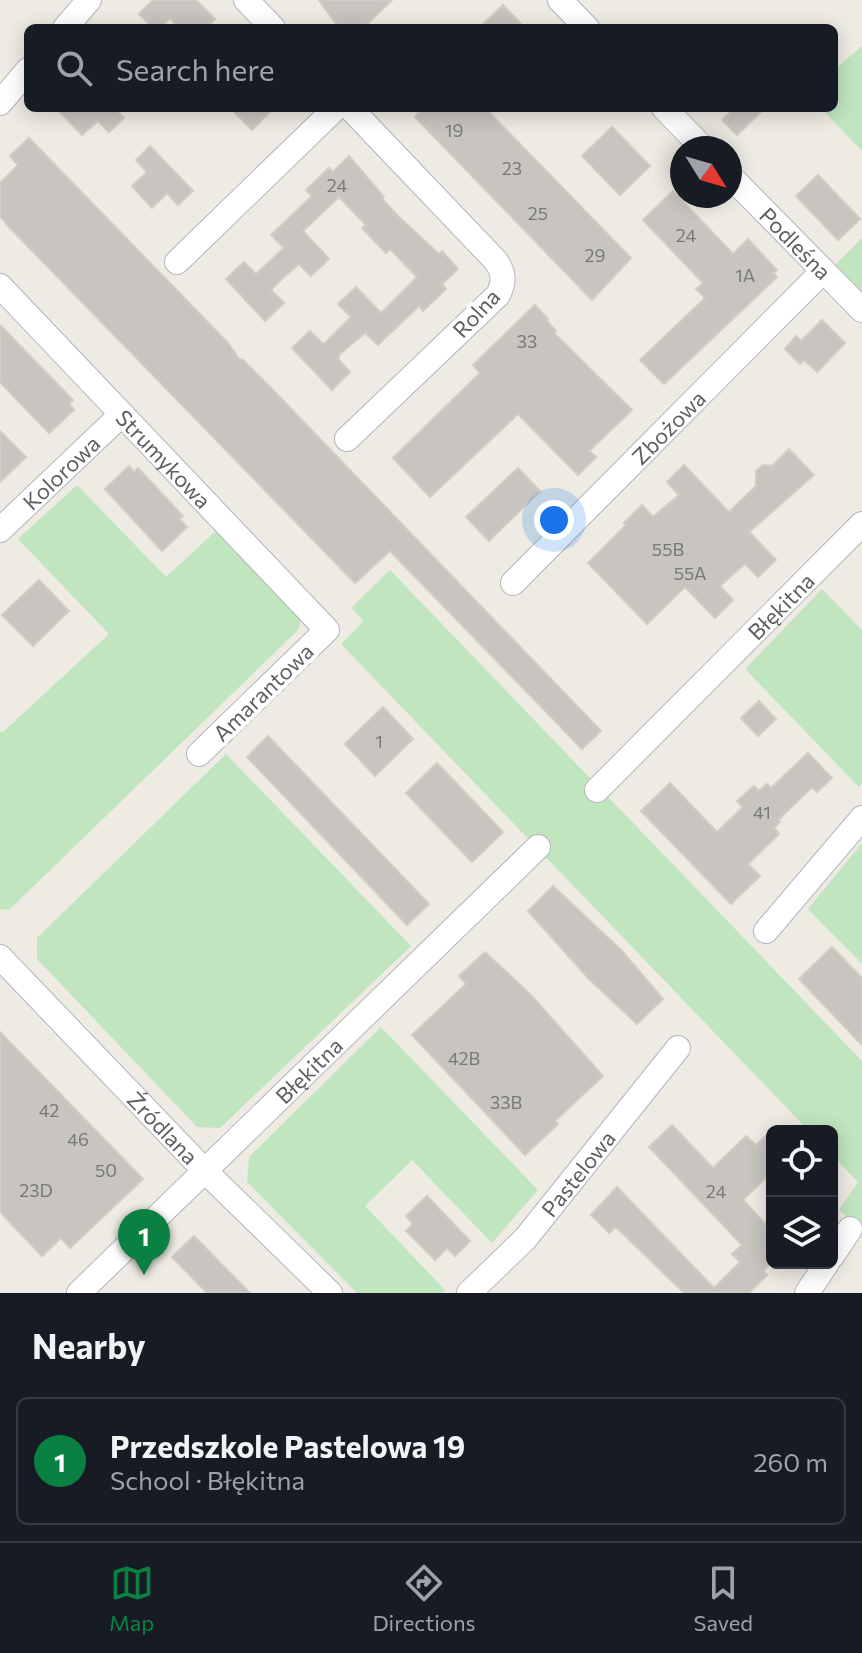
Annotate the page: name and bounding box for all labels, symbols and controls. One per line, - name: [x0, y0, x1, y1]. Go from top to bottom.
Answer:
- search box: [24, 24, 838, 112]
- icon: search: [52, 46, 96, 90]
- text: Search here: [116, 50, 275, 87]
- house number: 19: [445, 119, 463, 141]
- north arrow: [670, 136, 742, 208]
- house number: 23: [502, 157, 522, 179]
- house number: 24: [327, 174, 347, 196]
- street label: Podleśna: [755, 201, 837, 285]
- house number: 25: [528, 202, 548, 224]
- house number: 24: [676, 224, 696, 246]
- house number: 29: [585, 244, 605, 266]
- house number: 1A: [735, 264, 755, 286]
- street label: Rolna: [447, 283, 505, 343]
- house number: 33: [517, 330, 537, 352]
- street label: Zbożowa: [626, 384, 711, 470]
- street label: Strumykowa: [111, 403, 217, 514]
- street label: Kolorowa: [17, 429, 105, 515]
- your location: [534, 500, 574, 540]
- house number: 55B: [652, 538, 684, 560]
- house number: 55A: [674, 562, 706, 584]
- street label: Błękitna: [742, 567, 819, 645]
- street label: Amarantowa: [207, 637, 319, 747]
- house number: 1: [375, 730, 383, 752]
- house number: 41: [753, 801, 771, 823]
- street label: Błękitna: [269, 1031, 348, 1109]
- house number: 42B: [448, 1047, 480, 1069]
- street label: Źródlana: [122, 1085, 204, 1169]
- house number: 33B: [490, 1091, 522, 1113]
- house number: 42: [39, 1099, 59, 1121]
- street label: Pastelowa: [535, 1125, 620, 1222]
- map controls: [766, 1125, 838, 1269]
- button: locate: [766, 1125, 838, 1197]
- house number: 46: [67, 1128, 89, 1150]
- house number: 50: [95, 1159, 117, 1181]
- house number: 23D: [19, 1179, 53, 1201]
- house number: 24: [706, 1180, 726, 1202]
- button: layers: [766, 1197, 838, 1269]
- pin: 1: [118, 1209, 170, 1275]
- text: Nearby: [32, 1324, 146, 1366]
- text: Przedszkole Pastelowa 19: [110, 1427, 465, 1464]
- text: 1: [54, 1446, 66, 1477]
- text: 260 m: [753, 1446, 828, 1477]
- text: School · Błękitna: [110, 1464, 305, 1495]
- tab: Map: [109, 1561, 154, 1636]
- tab: Directions: [372, 1561, 476, 1636]
- tab: Saved: [694, 1561, 753, 1636]

